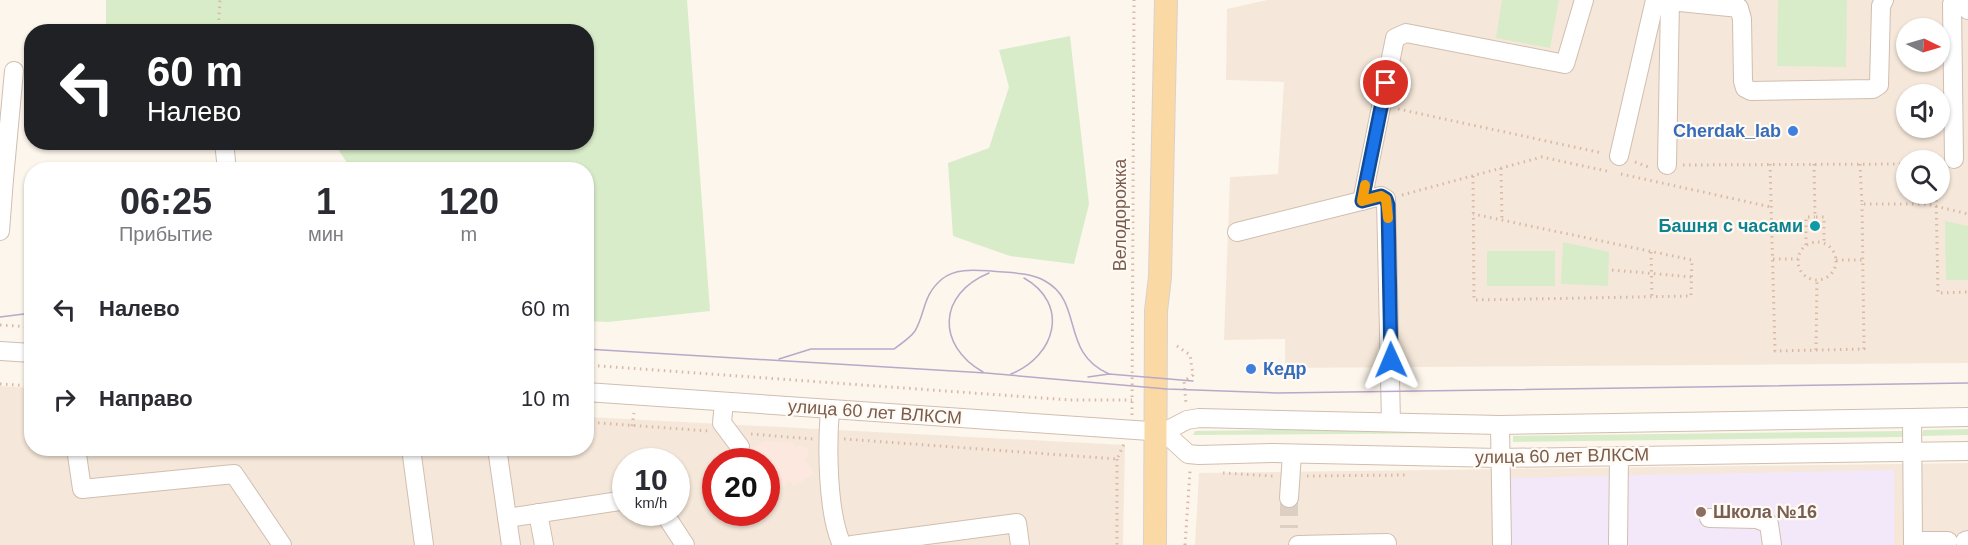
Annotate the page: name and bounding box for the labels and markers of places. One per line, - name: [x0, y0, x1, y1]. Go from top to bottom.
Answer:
- pin: [1360, 57, 1411, 108]
- place label: Cherdak_lab: [1673, 121, 1781, 141]
- marker: Cherdak_lab: [1786, 124, 1800, 138]
- place label: Башня с часами: [1659, 216, 1803, 236]
- marker: Башня с часами: [1808, 219, 1822, 233]
- place label: Кедр: [1263, 359, 1306, 379]
- marker: Кедр: [1244, 362, 1258, 376]
- place label: Школа №16: [1713, 502, 1817, 522]
- marker: Школа №16: [1694, 505, 1708, 519]

